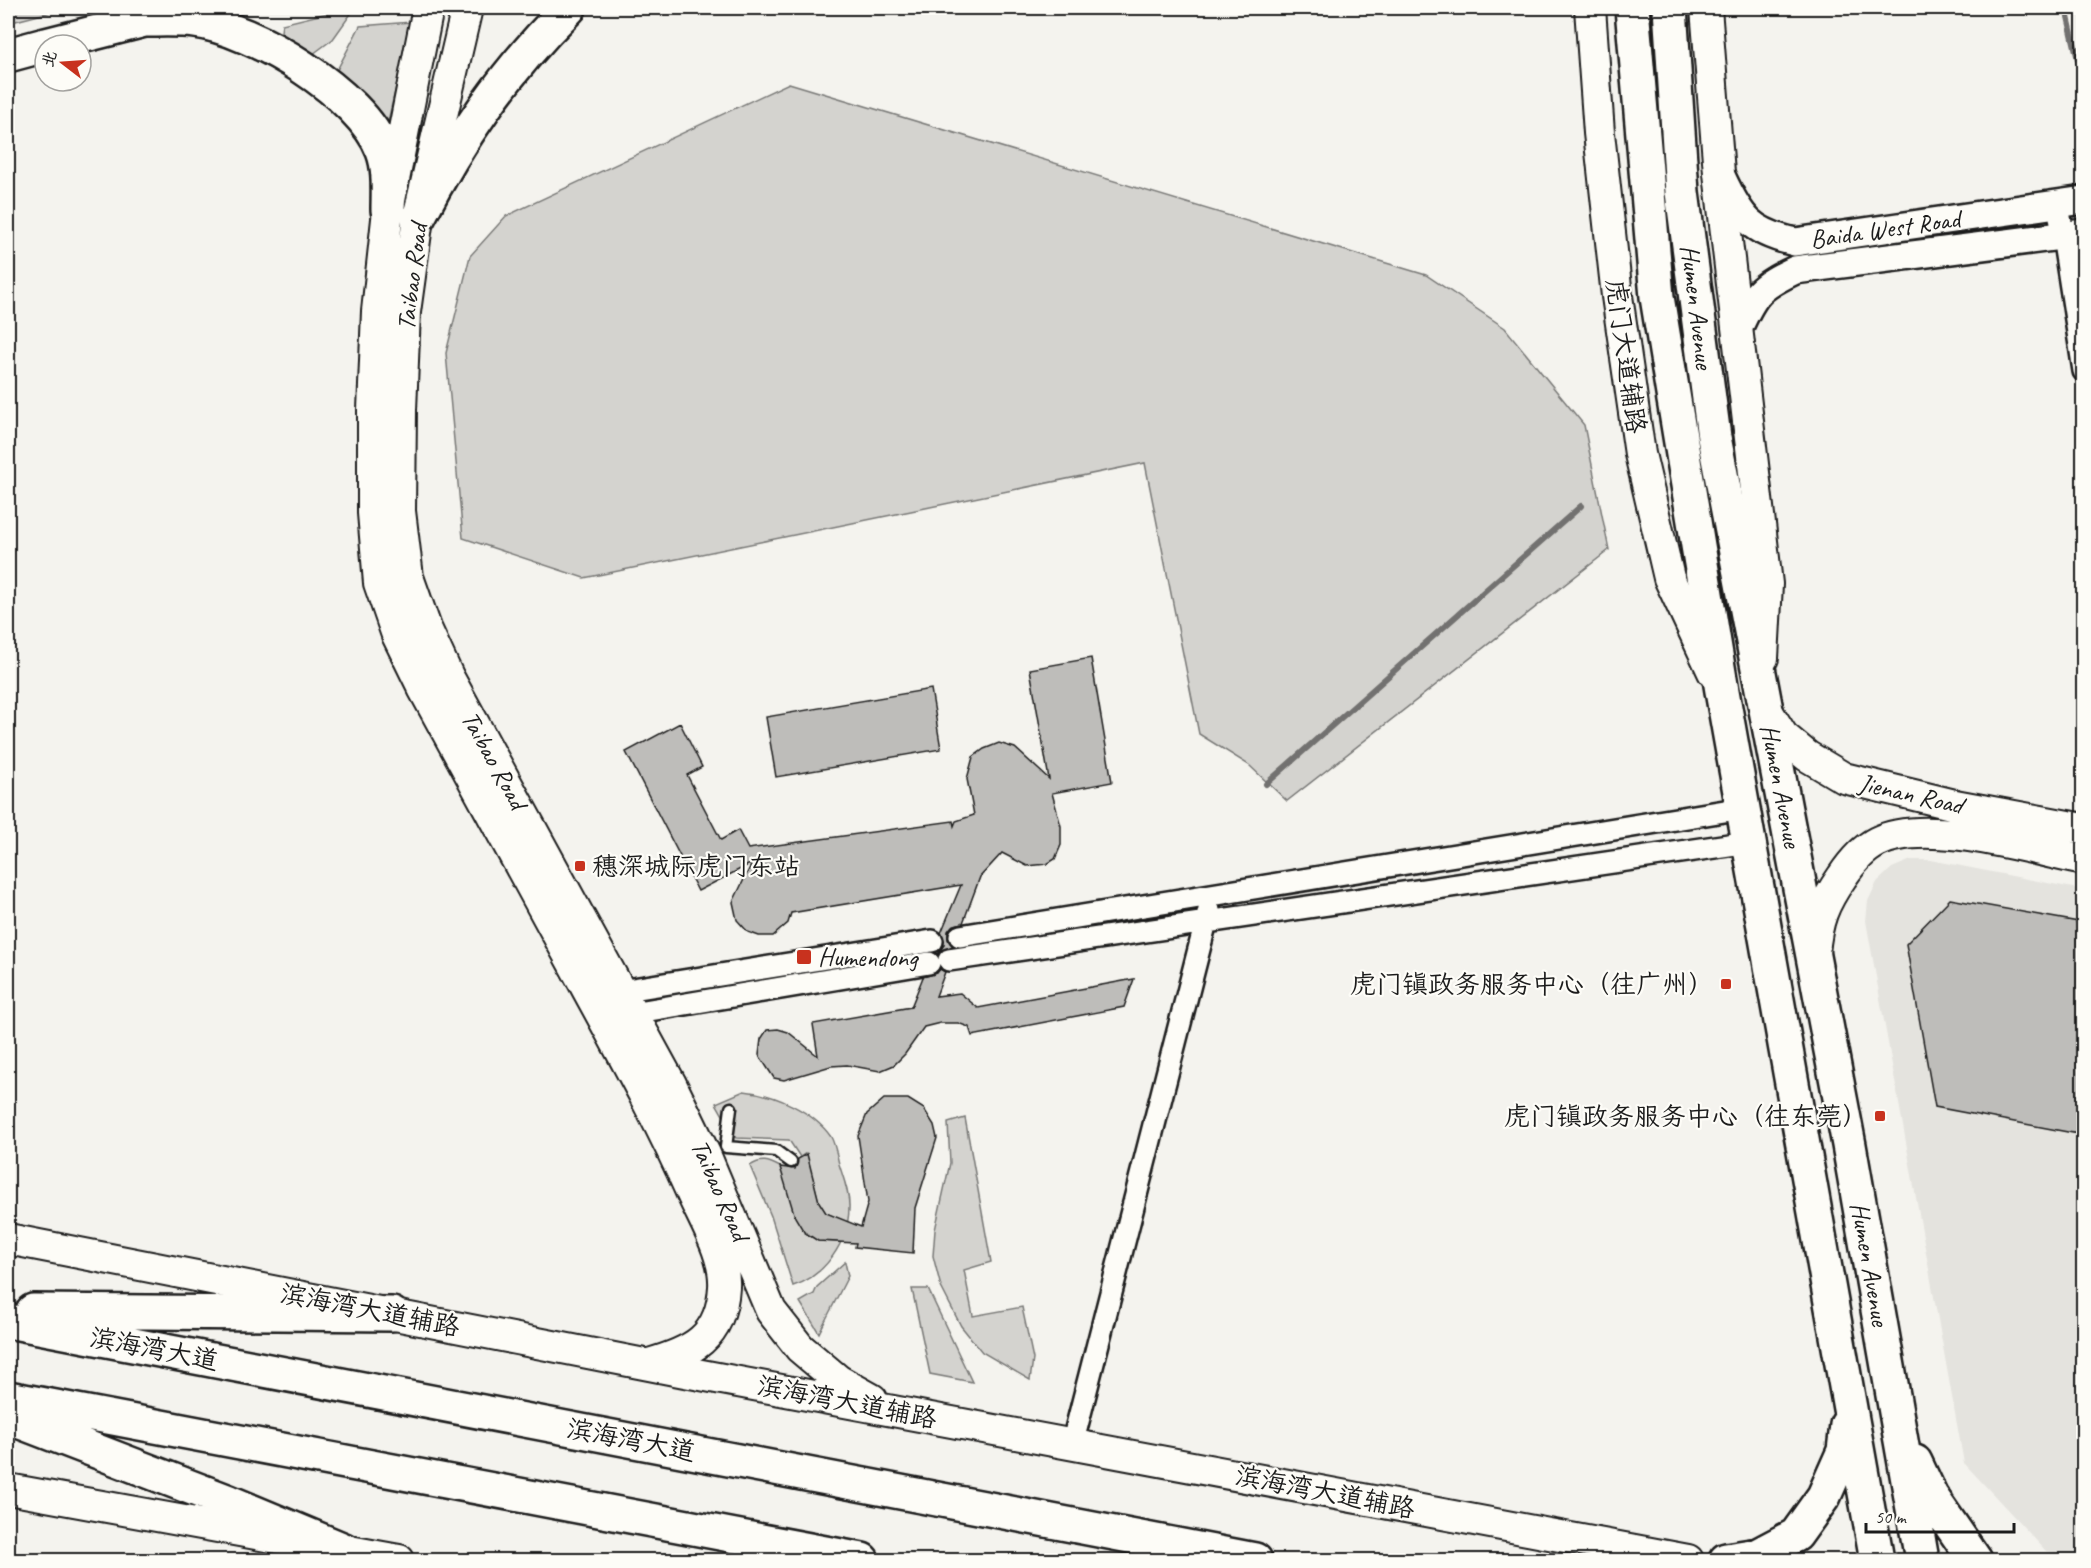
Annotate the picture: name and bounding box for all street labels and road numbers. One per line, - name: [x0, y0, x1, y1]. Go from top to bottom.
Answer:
- street label: Baida West Road: [1808, 202, 1966, 256]
- street label: Taibao Road: [389, 218, 435, 332]
- street label: Humen Avenue: [1673, 243, 1721, 373]
- street label: 虎门大道辅路: [1599, 276, 1653, 436]
- street label: Taibao Road: [454, 705, 536, 818]
- street label: Humen Avenue: [1753, 722, 1809, 852]
- street label: Jienan Road: [1854, 766, 1970, 823]
- street label: Taibao Road: [683, 1134, 758, 1249]
- street label: Humen Avenue: [1843, 1200, 1897, 1330]
- street label: 滨海湾大道辅路: [278, 1276, 462, 1344]
- street label: 滨海湾大道: [87, 1320, 221, 1378]
- street label: 滨海湾大道辅路: [755, 1368, 939, 1436]
- street label: 滨海湾大道: [564, 1411, 698, 1469]
- street label: 滨海湾大道辅路: [1233, 1458, 1417, 1526]

